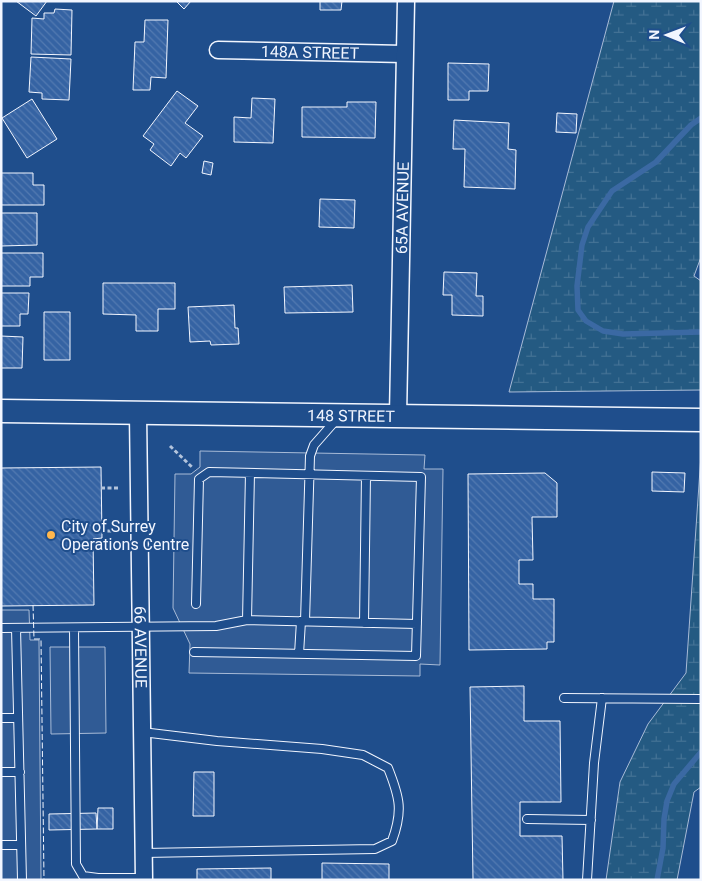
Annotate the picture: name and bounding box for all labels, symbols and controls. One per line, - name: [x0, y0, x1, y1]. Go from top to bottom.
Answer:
- north arrow: [642, 10, 692, 60]
- text: N: [646, 30, 662, 40]
- street label: 148A STREET: [261, 41, 360, 63]
- street label: 65A AVENUE: [392, 162, 412, 254]
- street label: 148 STREET: [307, 405, 395, 426]
- place label: City of Surrey Operations Centre: [61, 517, 189, 554]
- marker: City of Surrey Operations Centre: [45, 529, 57, 541]
- street label: 66 AVENUE: [131, 606, 151, 688]

